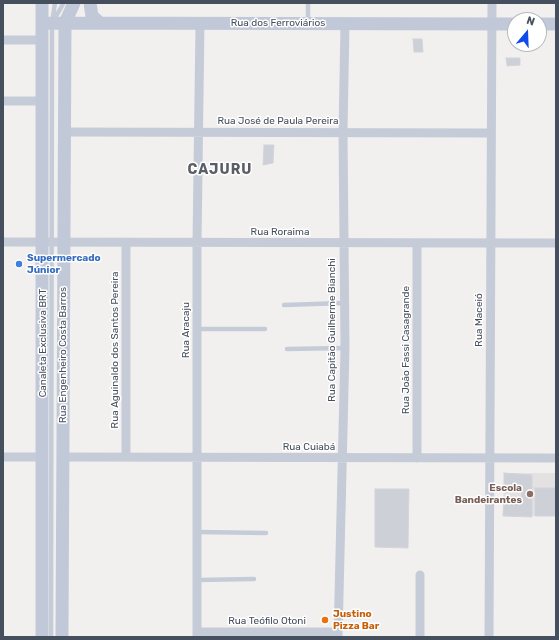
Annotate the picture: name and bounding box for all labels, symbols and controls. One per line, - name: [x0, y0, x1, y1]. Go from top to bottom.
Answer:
- north arrow: [507, 12, 547, 52]
- text: N: [525, 14, 537, 29]
- street label: Rua dos Ferroviários: [231, 17, 325, 29]
- street label: Rua José de Paula Pereira: [218, 115, 338, 127]
- district label: CAJURU: [188, 162, 252, 178]
- street label: Rua Roraima: [251, 226, 309, 238]
- place label: Supermercado Júnior: [27, 252, 101, 276]
- street label: Rua Capitão Guilherme Bianchi: [326, 258, 338, 402]
- marker: Supermercado Júnior: [14, 259, 24, 269]
- street label: Rua Aguinaldo dos Santos Pereira: [109, 272, 121, 428]
- street label: Rua João Fassi Casagrande: [400, 286, 412, 414]
- street label: Rua Engenheiro Costa Barros: [57, 287, 69, 423]
- street label: Canaleta Exclusiva BRT: [37, 289, 49, 397]
- street label: Rua Maceió: [473, 293, 485, 347]
- street label: Rua Aracaju: [180, 302, 192, 358]
- street label: Rua Cuiabá: [283, 441, 335, 453]
- place label: Escola Bandeirantes: [455, 482, 522, 506]
- marker: Escola Bandeirantes: [525, 489, 535, 499]
- place label: Justino Pizza Bar: [333, 608, 379, 632]
- street label: Rua Teófilo Otoni: [228, 615, 306, 627]
- marker: Justino Pizza Bar: [320, 615, 330, 625]

